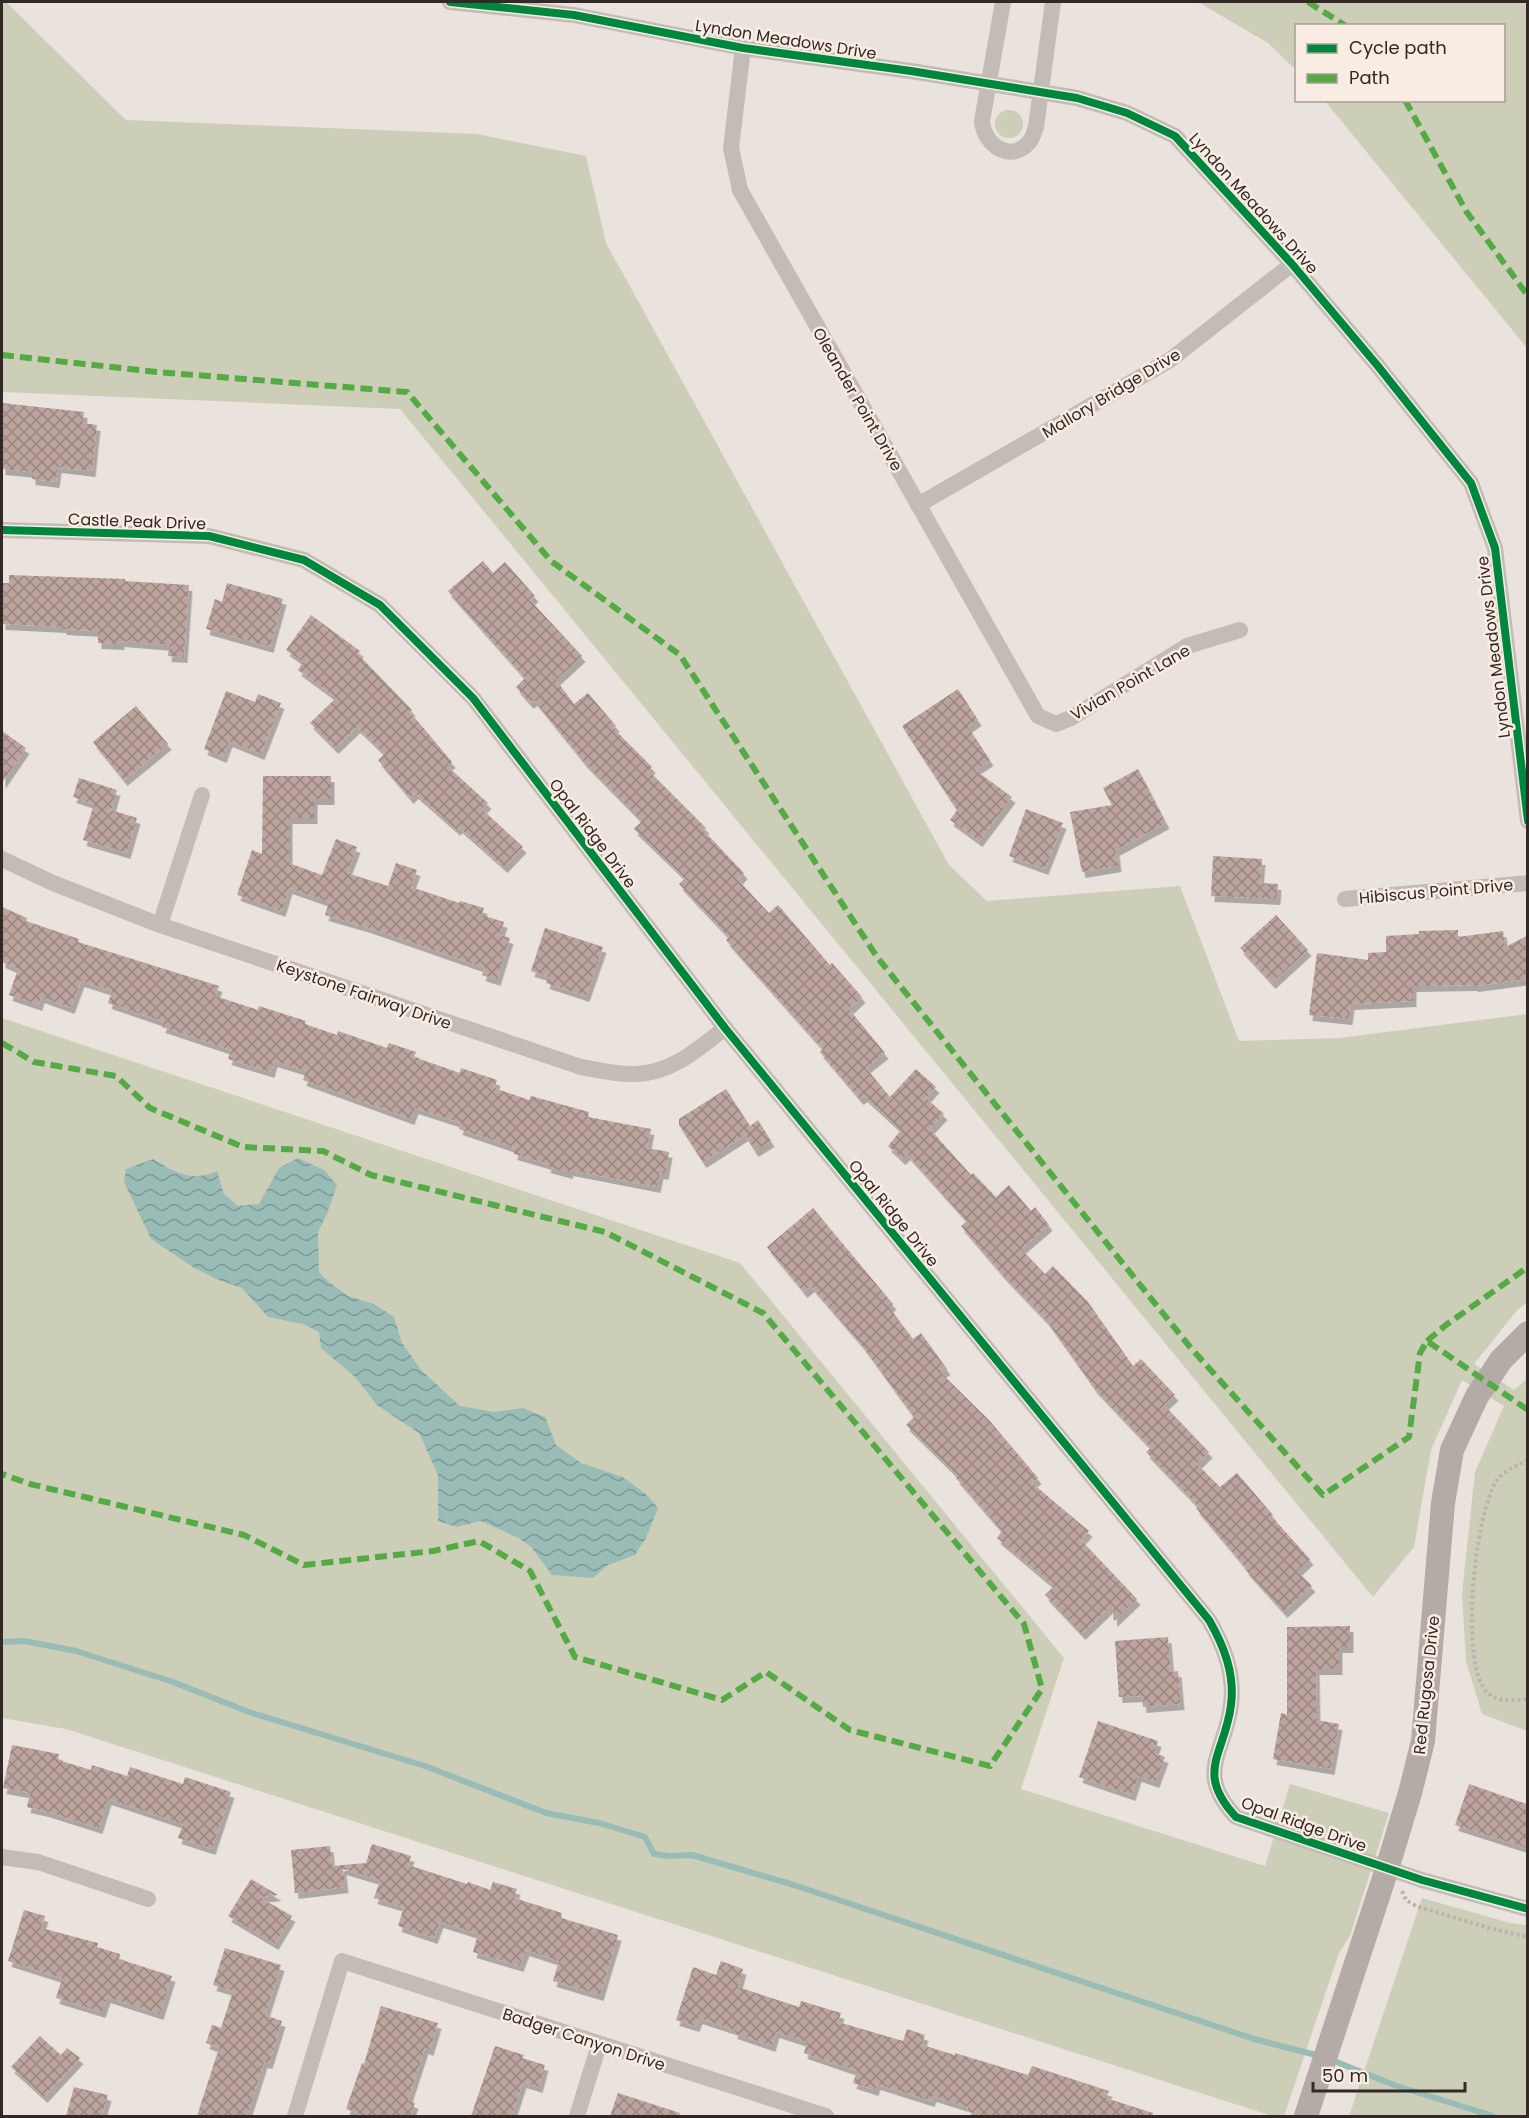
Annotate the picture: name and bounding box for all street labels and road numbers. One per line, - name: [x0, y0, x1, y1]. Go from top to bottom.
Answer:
- street label: Lyndon Meadows Drive: [694, 14, 878, 65]
- street label: Lyndon Meadows Drive: [1184, 128, 1324, 279]
- street label: Oleander Point Drive: [807, 323, 908, 475]
- street label: Mallory Bridge Drive: [1038, 343, 1185, 444]
- street label: Castle Peak Drive: [68, 508, 206, 535]
- street label: Lyndon Meadows Drive: [1471, 555, 1516, 739]
- street label: Vivian Point Lane: [1066, 639, 1194, 726]
- street label: Opal Ridge Drive: [544, 774, 642, 893]
- street label: Hibiscus Point Drive: [1358, 873, 1514, 910]
- street label: Keystone Fairway Drive: [273, 954, 454, 1035]
- street label: Opal Ridge Drive: [843, 1155, 944, 1272]
- street label: Red Rugosa Drive: [1408, 1614, 1445, 1756]
- street label: Opal Ridge Drive: [1238, 1791, 1370, 1858]
- street label: Badger Canyon Drive: [500, 2002, 668, 2077]

